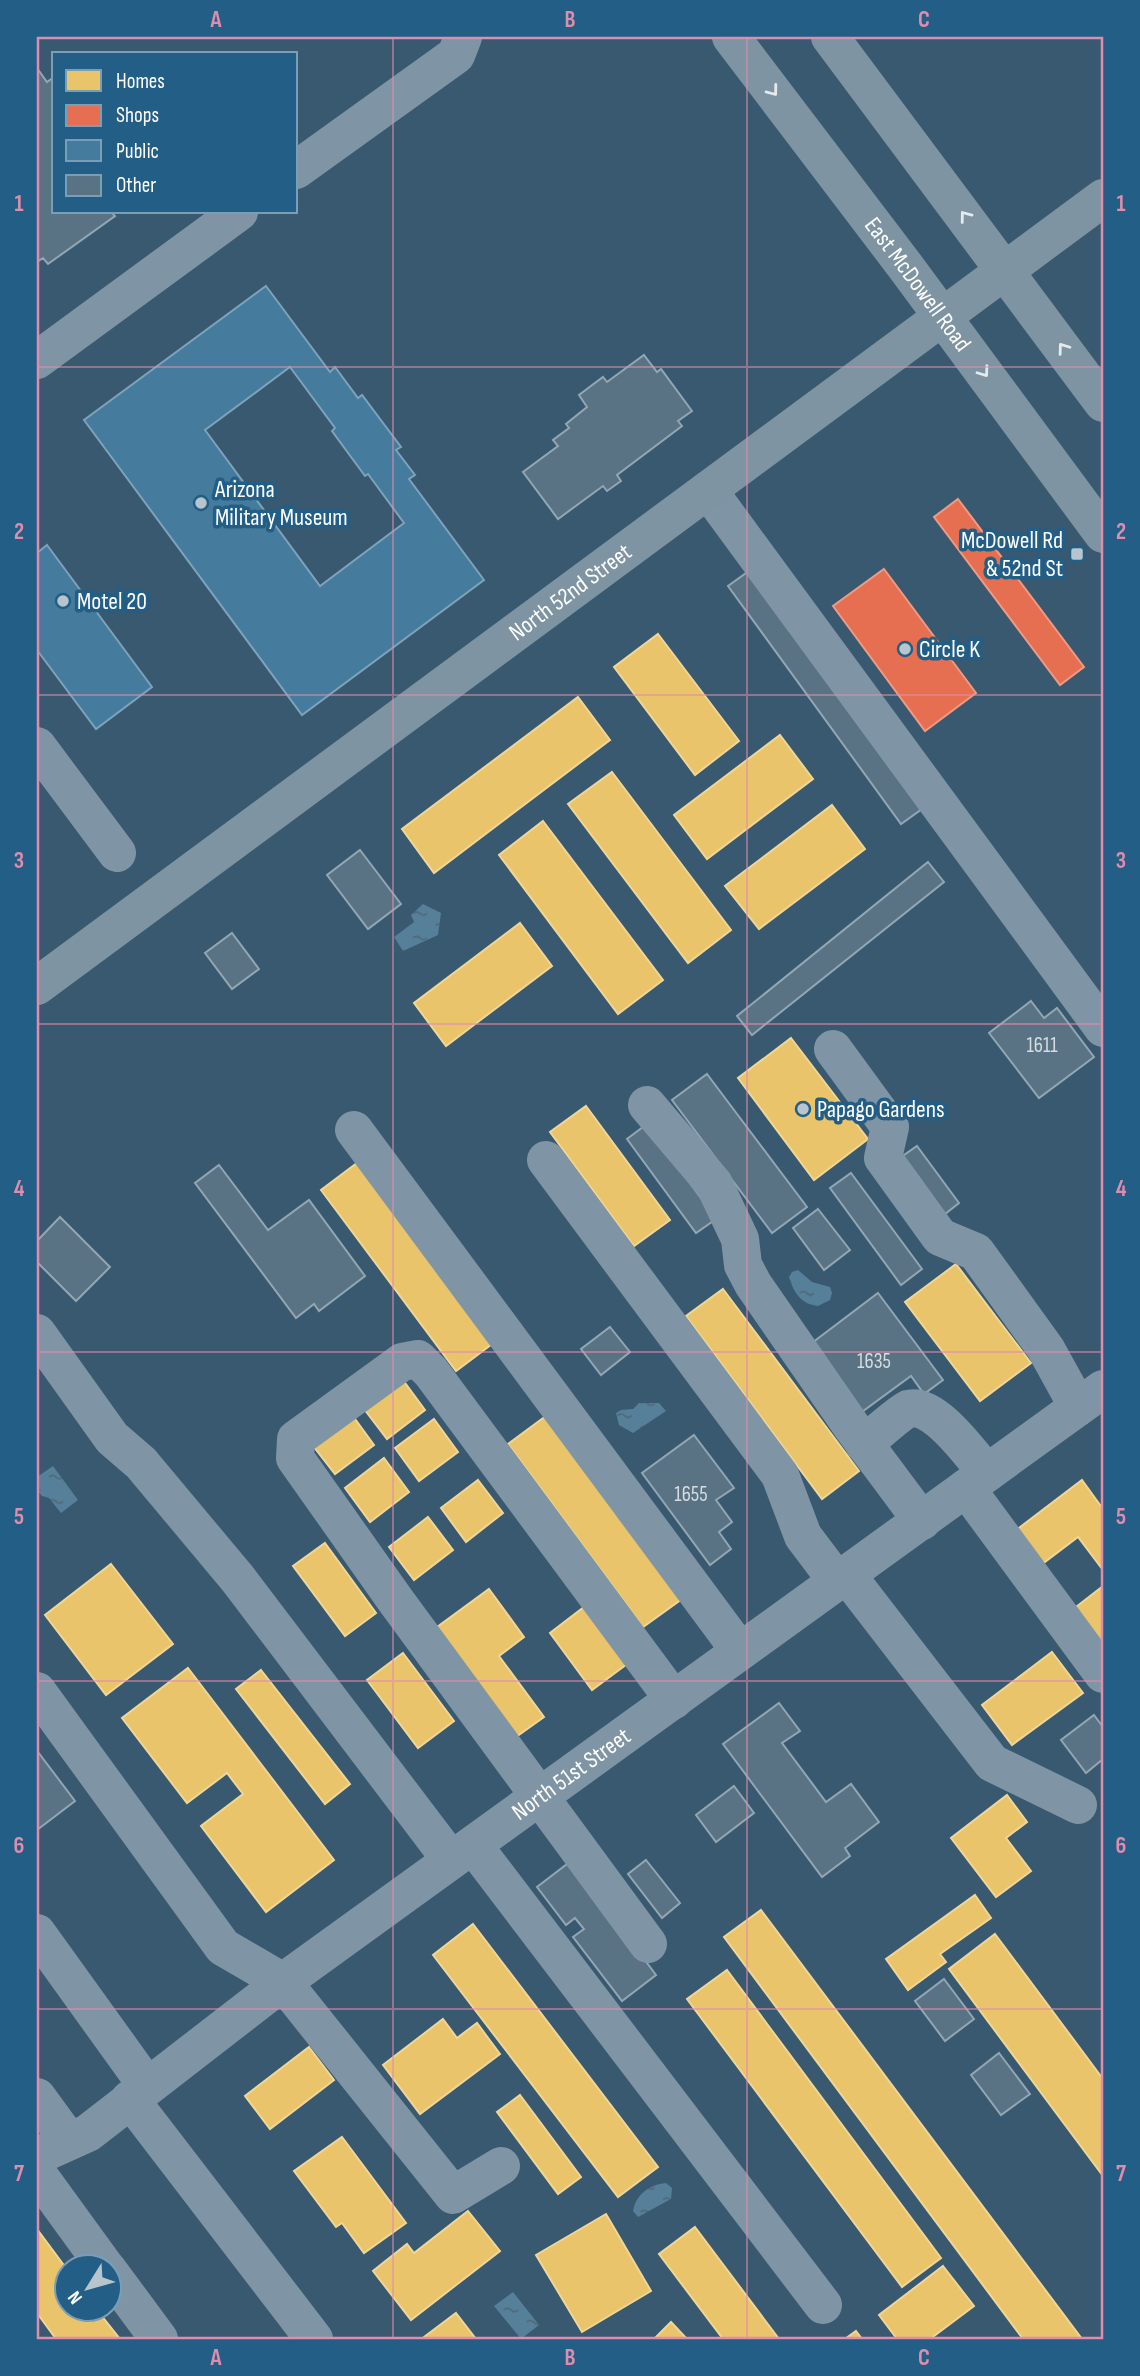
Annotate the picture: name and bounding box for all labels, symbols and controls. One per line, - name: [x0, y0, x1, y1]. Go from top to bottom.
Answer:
- text: A: [210, 6, 223, 34]
- text: B: [565, 6, 576, 34]
- text: C: [918, 6, 930, 34]
- legend: [52, 52, 298, 214]
- text: Homes: [116, 69, 165, 94]
- one-way arrow: [764, 83, 777, 96]
- text: Shops: [116, 103, 159, 128]
- text: Public: [116, 139, 159, 164]
- text: Other: [116, 173, 156, 198]
- text: 1: [14, 190, 24, 218]
- text: 1: [1116, 190, 1126, 218]
- street label: East McDowell Road: [858, 212, 977, 357]
- one-way arrow: [961, 212, 973, 224]
- one-way arrow: [1059, 344, 1071, 356]
- one-way arrow: [975, 364, 988, 376]
- place label: Arizona Military Museum: [214, 475, 348, 532]
- marker: Arizona Military Museum: [193, 495, 209, 511]
- text: 2: [14, 518, 24, 546]
- text: 2: [1116, 518, 1126, 546]
- place label: McDowell Rd & 52nd St: [961, 526, 1063, 583]
- street label: North 52nd Street: [503, 537, 637, 647]
- marker: McDowell Rd & 52nd St: [1069, 546, 1085, 562]
- place label: Motel 20: [77, 587, 147, 616]
- marker: Motel 20: [55, 593, 71, 609]
- place label: Circle K: [919, 635, 980, 664]
- marker: Circle K: [897, 641, 913, 657]
- text: 3: [14, 847, 24, 875]
- text: 3: [1116, 847, 1126, 875]
- house number: 1611: [1026, 1033, 1058, 1058]
- place label: Papago Gardens: [817, 1095, 945, 1124]
- marker: Papago Gardens: [795, 1101, 811, 1117]
- text: 4: [14, 1175, 25, 1203]
- text: 4: [1116, 1175, 1127, 1203]
- house number: 1635: [857, 1349, 891, 1374]
- house number: 1655: [674, 1482, 708, 1507]
- text: 5: [14, 1503, 24, 1531]
- text: 5: [1116, 1503, 1126, 1531]
- street label: North 51st Street: [506, 1722, 636, 1827]
- text: 6: [14, 1832, 24, 1860]
- text: 6: [1116, 1832, 1126, 1860]
- text: 7: [14, 2160, 24, 2188]
- text: 7: [1116, 2160, 1126, 2188]
- north arrow: [52, 2254, 122, 2324]
- text: N: [63, 2286, 88, 2308]
- text: A: [210, 2344, 223, 2372]
- text: B: [565, 2344, 576, 2372]
- text: C: [918, 2344, 930, 2372]

